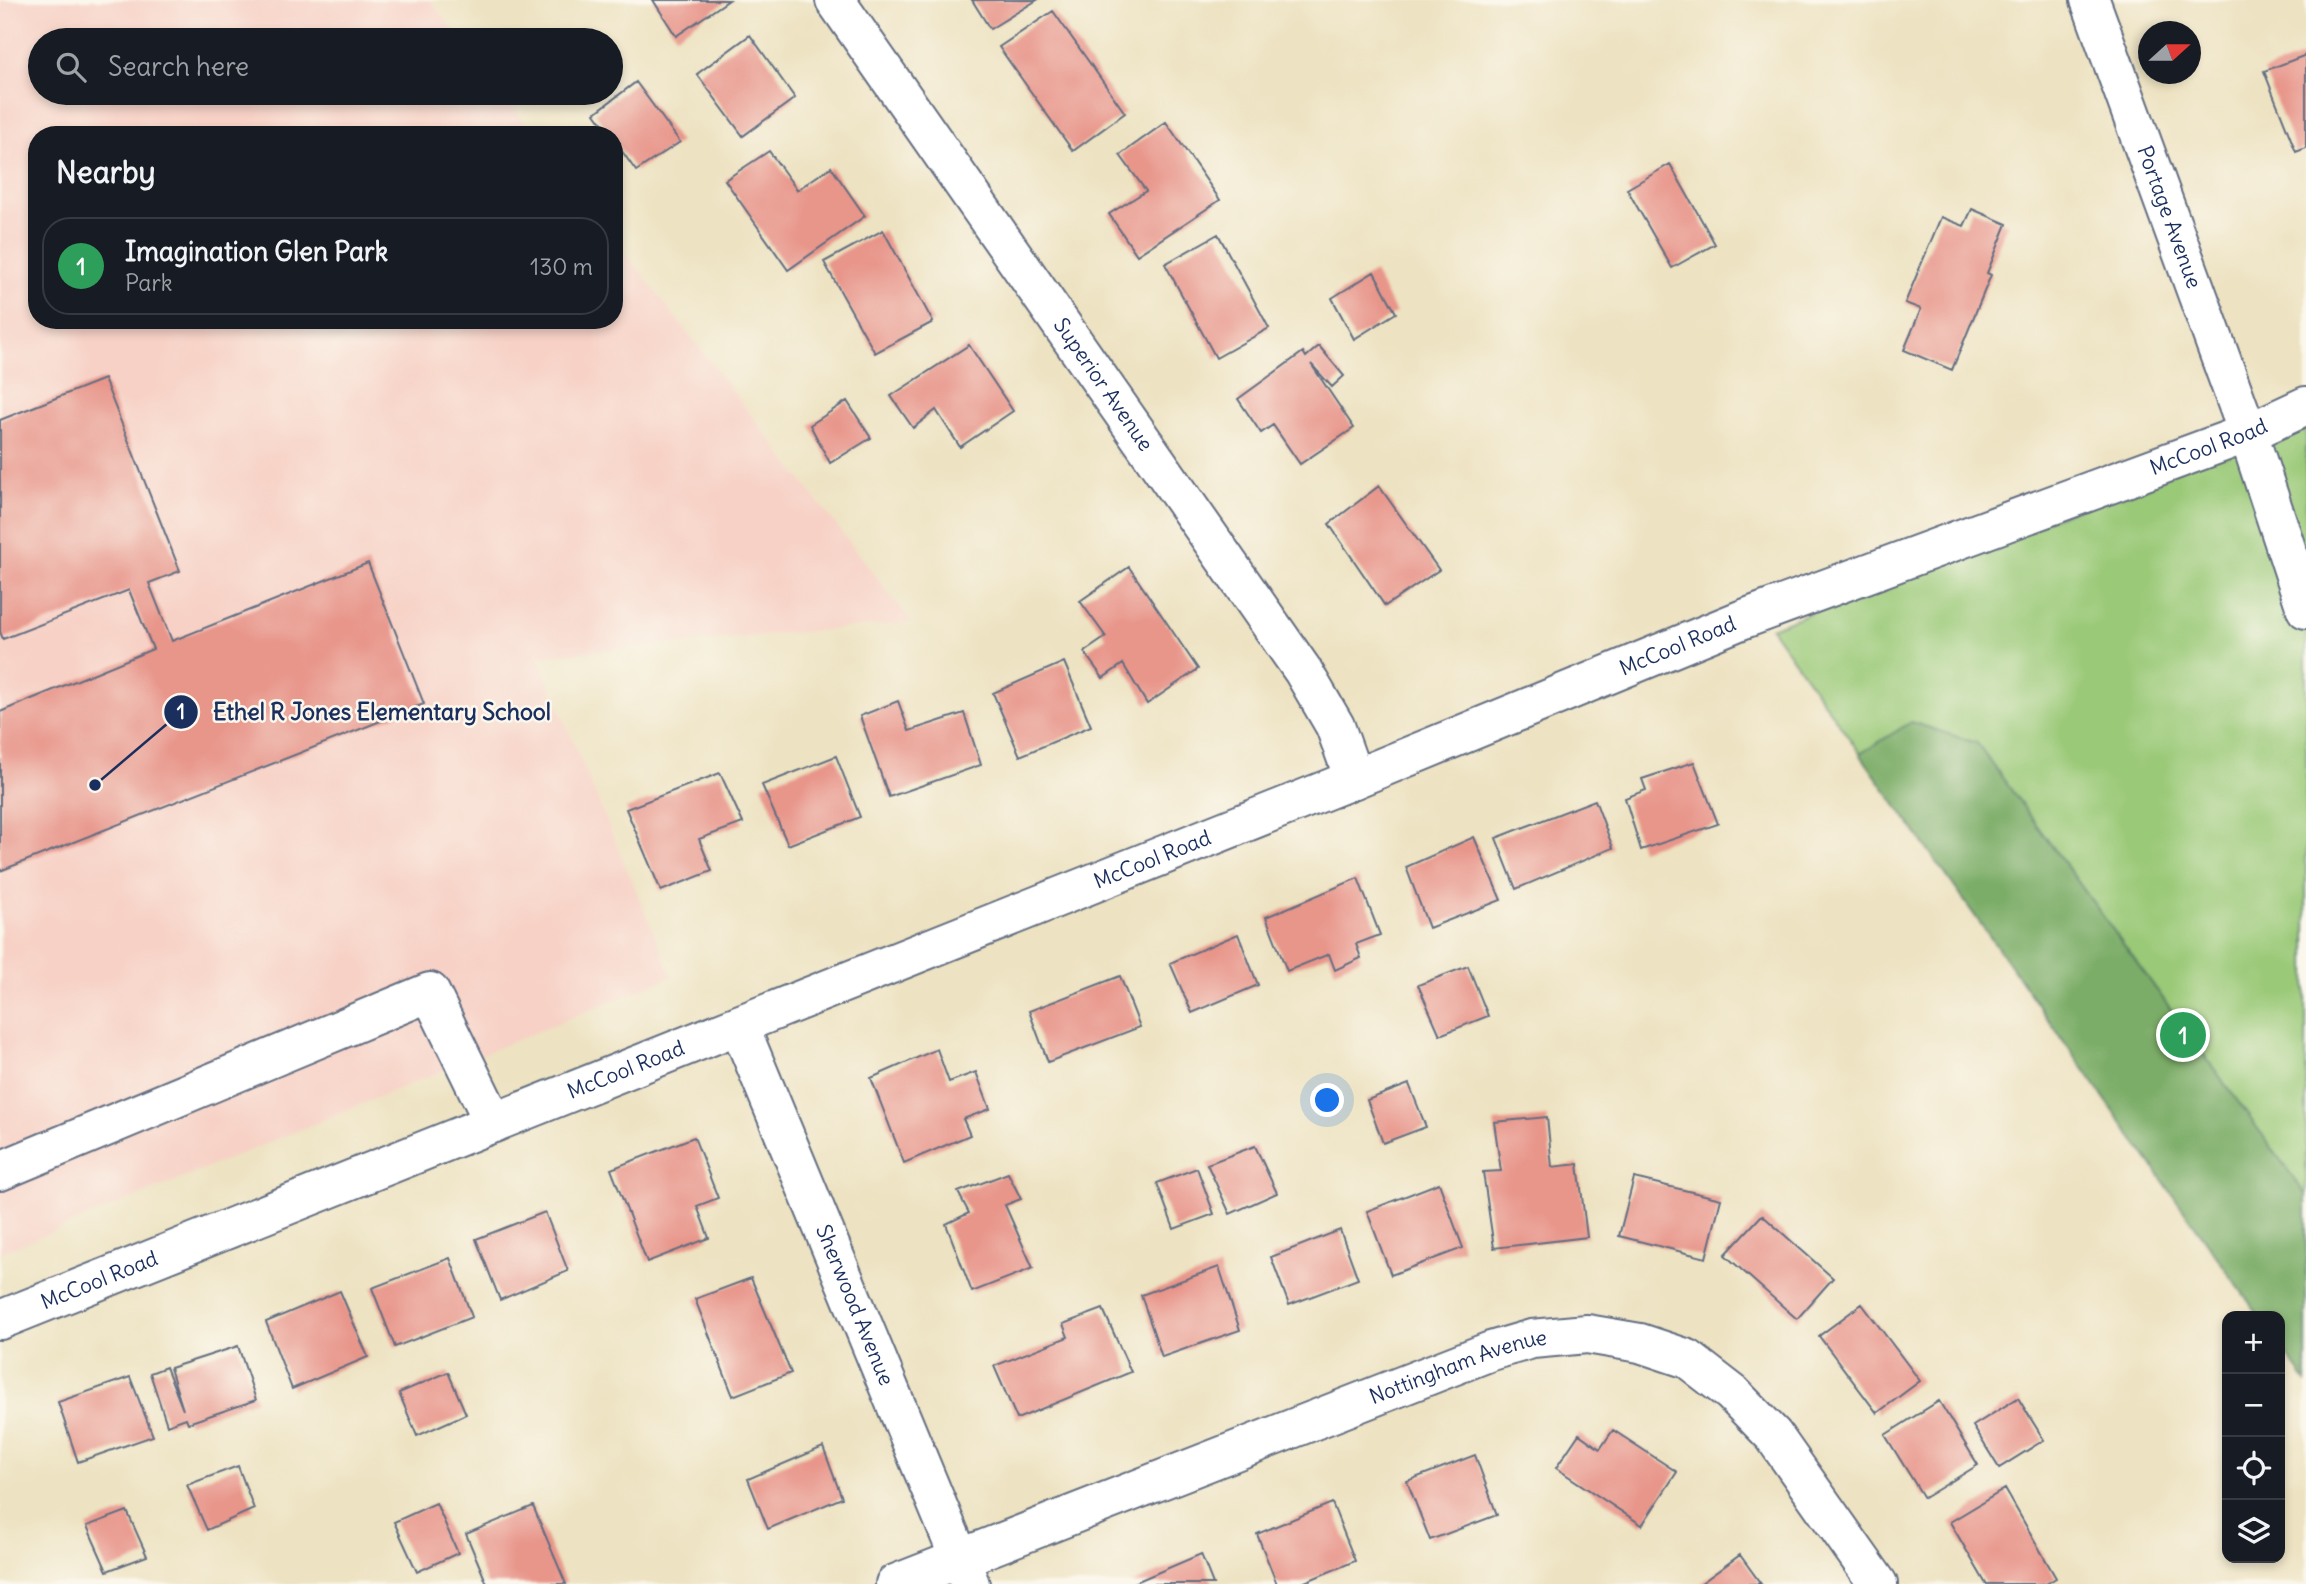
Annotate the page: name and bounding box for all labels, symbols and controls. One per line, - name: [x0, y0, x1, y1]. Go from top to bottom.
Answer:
- north arrow: [2138, 21, 2201, 84]
- search box: [28, 28, 623, 105]
- icon: search: [52, 48, 90, 86]
- text: Search here: [108, 50, 249, 83]
- street label: Portage Avenue: [2131, 142, 2208, 292]
- text: Nearby: [56, 153, 156, 191]
- text: Imagination Glen Park: [125, 235, 388, 268]
- text: 1: [76, 252, 86, 281]
- text: 130 m: [530, 252, 593, 281]
- text: Park: [125, 268, 173, 297]
- street label: Superior Avenue: [1048, 313, 1160, 456]
- street label: McCool Road: [2146, 412, 2272, 481]
- street label: McCool Road: [1615, 610, 1740, 682]
- callout: Ethel R Jones Elementary School: [164, 690, 565, 734]
- text: Ethel R Jones Elementary School: [213, 697, 551, 726]
- text: 1: [177, 698, 185, 725]
- street label: McCool Road: [1090, 824, 1215, 895]
- pin: 1: [2160, 1009, 2206, 1061]
- street label: McCool Road: [563, 1034, 688, 1105]
- your location: [1310, 1083, 1344, 1117]
- street label: Sherwood Avenue: [810, 1220, 900, 1389]
- street label: McCool Road: [37, 1244, 162, 1315]
- map controls: [2222, 1311, 2285, 1563]
- button: +: [2222, 1311, 2285, 1374]
- street label: Nottingham Avenue: [1365, 1324, 1548, 1410]
- button: −: [2222, 1374, 2285, 1437]
- button: locate: [2222, 1437, 2285, 1500]
- button: layers: [2222, 1500, 2285, 1563]

